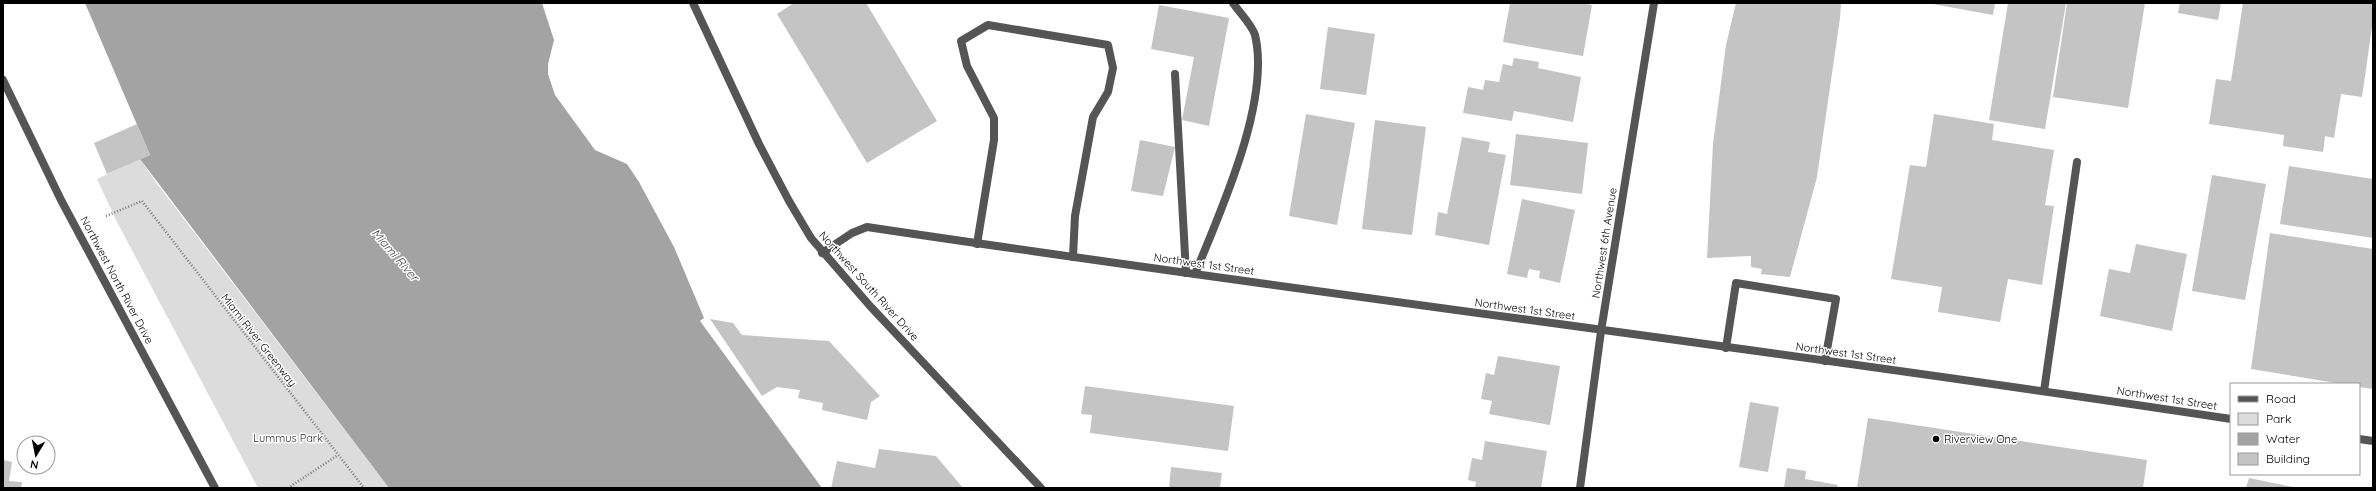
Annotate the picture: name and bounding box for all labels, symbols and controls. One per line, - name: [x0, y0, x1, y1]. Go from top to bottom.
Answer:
- street label: Northwest 6th Avenue: [1588, 187, 1620, 299]
- street label: Northwest North River Drive: [77, 214, 157, 346]
- water label: Miami River: [368, 225, 423, 285]
- street label: Northwest South River Drive: [816, 228, 922, 344]
- street label: Northwest 1st Street: [1153, 250, 1255, 278]
- street label: Miami River Greenway: [218, 291, 300, 389]
- street label: Northwest 1st Street: [1474, 295, 1576, 323]
- street label: Northwest 1st Street: [1795, 339, 1897, 367]
- street label: Northwest 1st Street: [2116, 383, 2218, 413]
- legend: [2230, 383, 2360, 475]
- text: Road: [2266, 391, 2296, 406]
- text: Park: [2266, 411, 2291, 426]
- park label: Lummus Park: [253, 431, 323, 445]
- text: Water: [2266, 431, 2301, 446]
- place label: Riverview One: [1944, 432, 2017, 446]
- marker: Riverview One: [1931, 434, 1941, 444]
- north arrow: [16, 435, 56, 475]
- text: Building: [2266, 451, 2310, 466]
- text: N: [29, 457, 39, 472]

